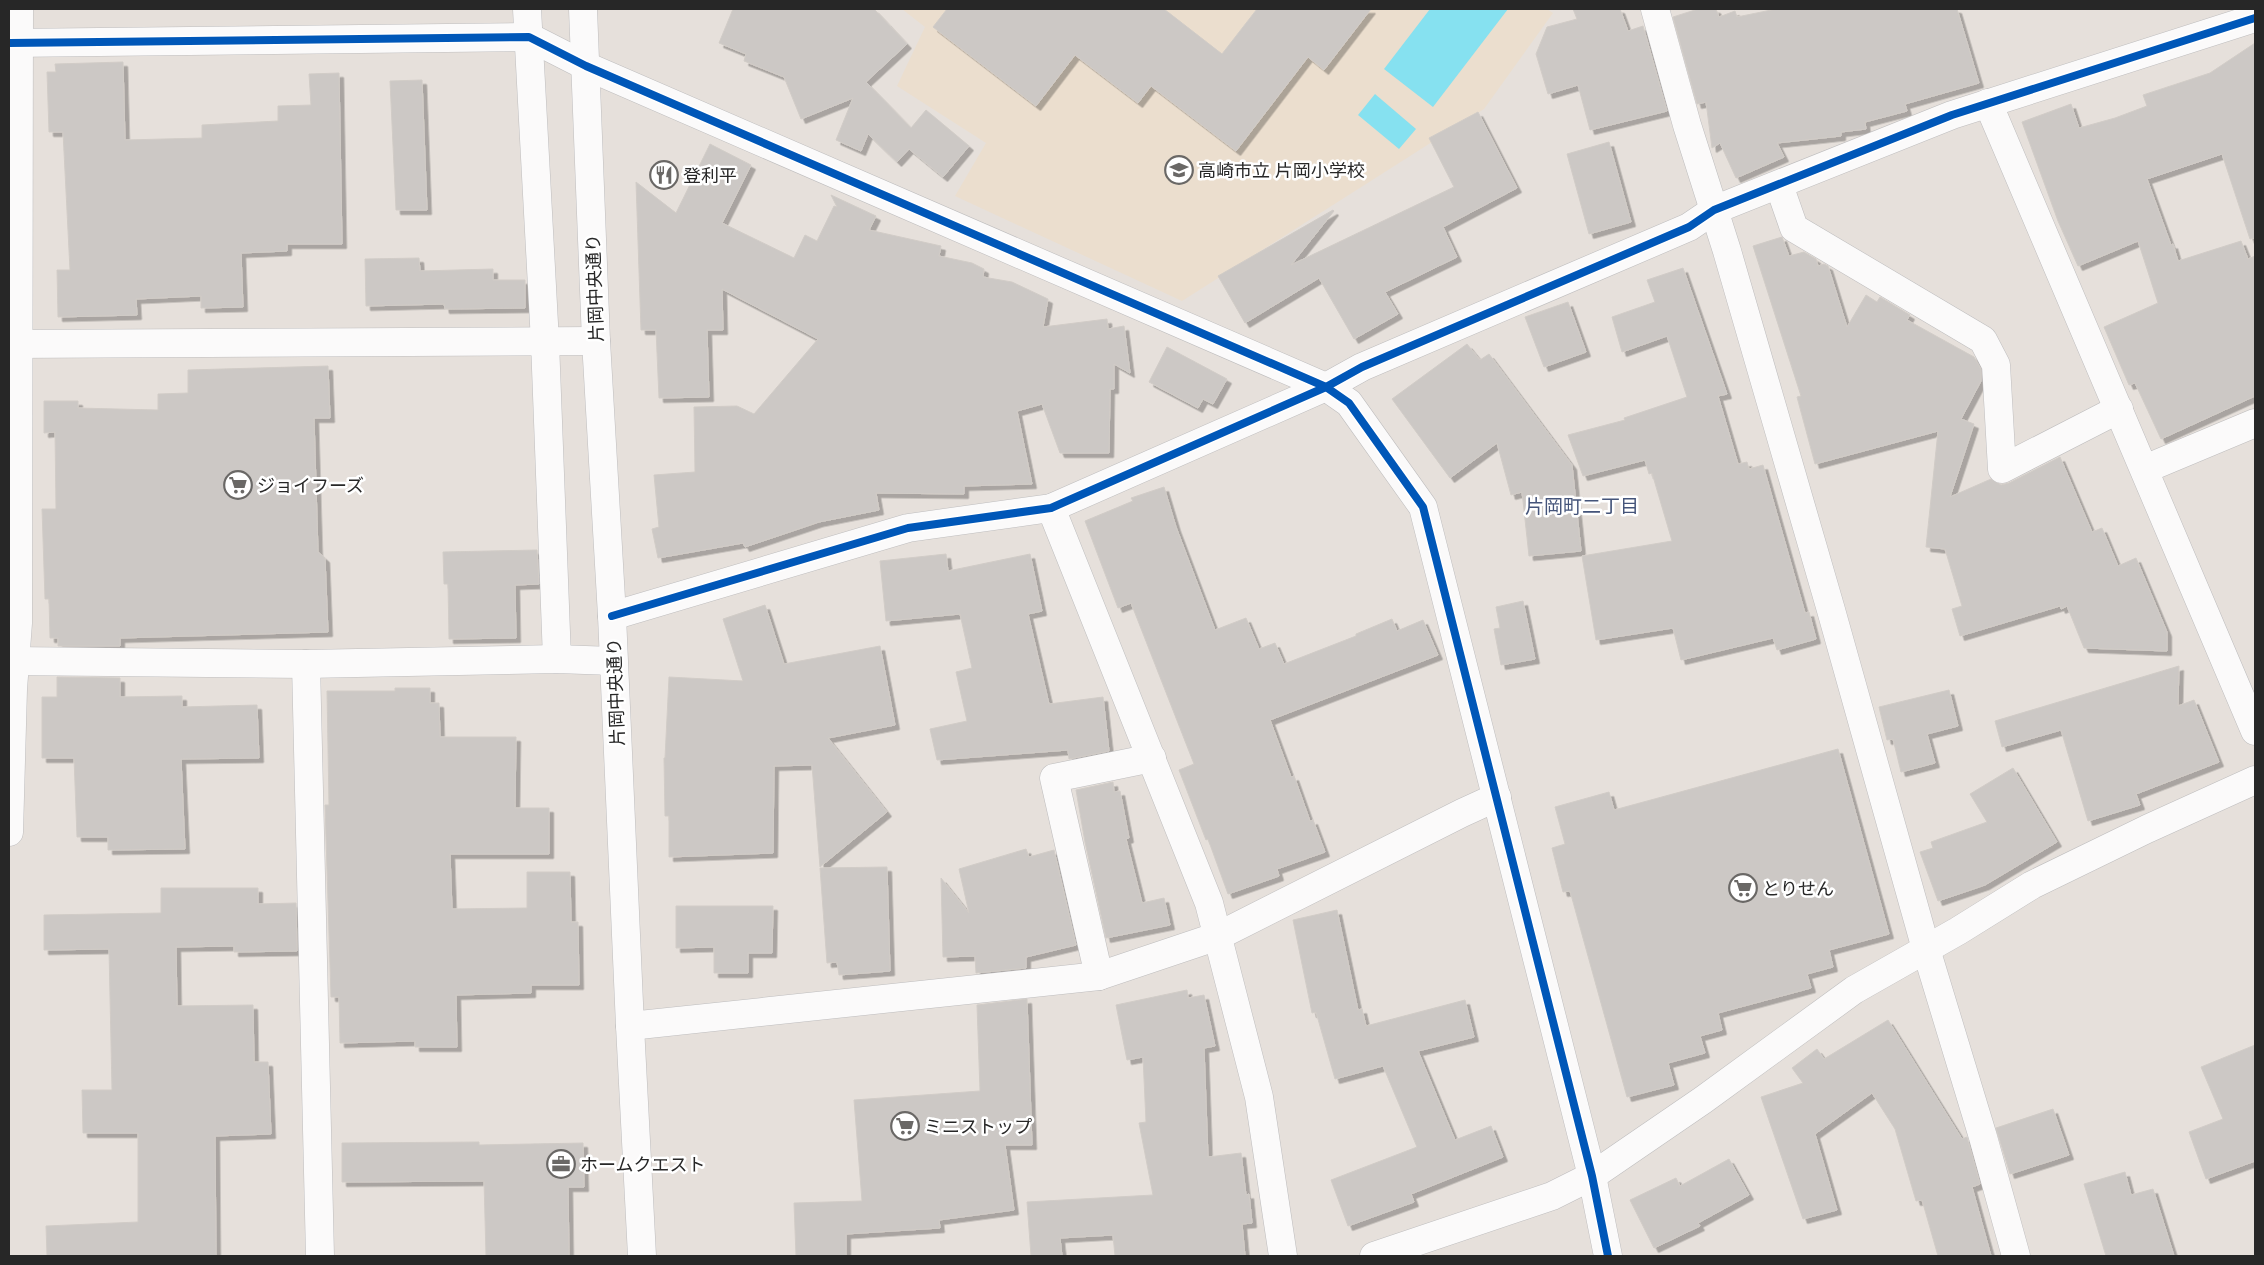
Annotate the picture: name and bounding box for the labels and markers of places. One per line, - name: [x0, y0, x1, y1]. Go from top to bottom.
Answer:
- school or university icon: 高崎市立 片岡小学校: [1164, 155, 1194, 185]
- place label: 高崎市立 片岡小学校: [1198, 158, 1365, 182]
- restaurant icon: 登利平: [649, 160, 679, 190]
- place label: 登利平: [683, 163, 737, 187]
- supermarket icon: ジョイフーズ: [223, 470, 253, 500]
- place label: ジョイフーズ: [257, 473, 364, 497]
- supermarket icon: とりせん: [1728, 873, 1758, 903]
- place label: とりせん: [1762, 876, 1834, 900]
- supermarket icon: ミニストップ: [890, 1111, 920, 1141]
- place label: ミニストップ: [924, 1114, 1032, 1138]
- office icon: ホームクエスト: [546, 1149, 576, 1179]
- place label: ホームクエスト: [580, 1152, 705, 1176]

